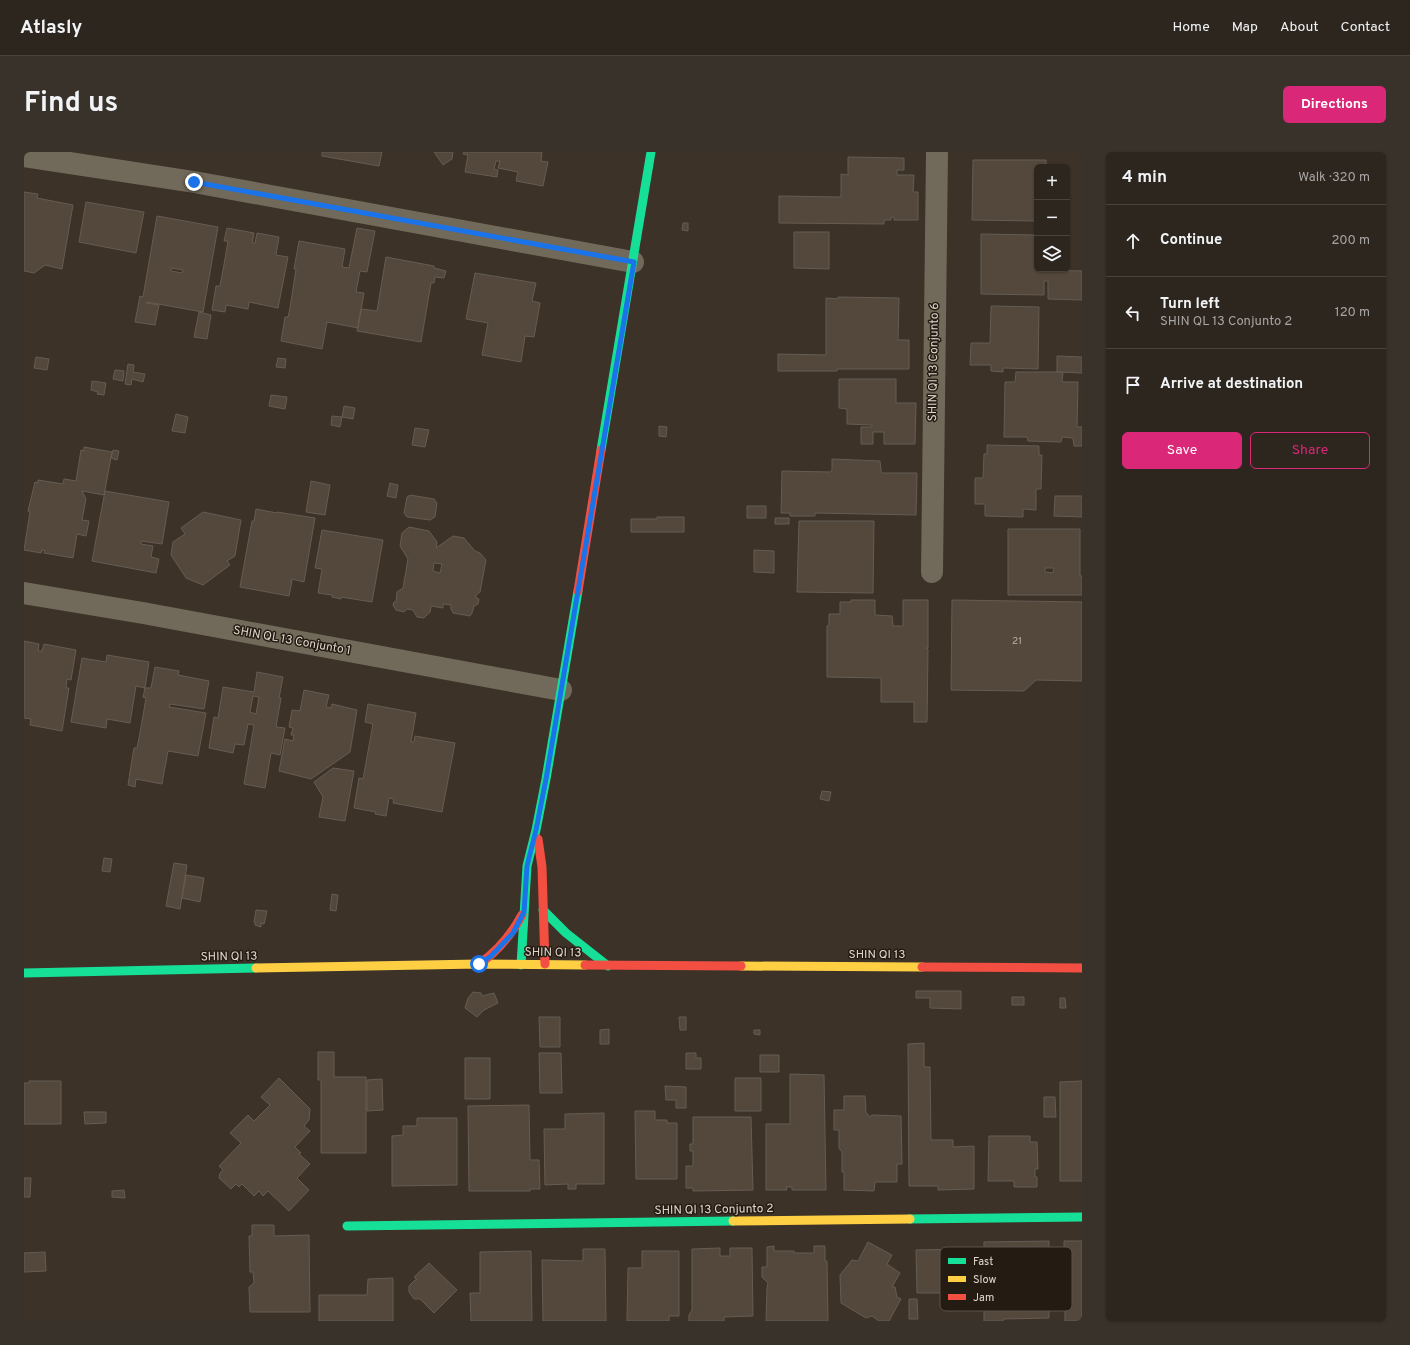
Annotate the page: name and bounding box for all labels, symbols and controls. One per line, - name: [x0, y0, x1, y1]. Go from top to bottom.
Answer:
- text: Atlasly: [20, 16, 82, 40]
- text: Home: [1173, 19, 1210, 36]
- text: Map: [1232, 19, 1258, 36]
- text: About: [1280, 19, 1319, 36]
- text: Contact: [1341, 19, 1390, 36]
- text: Find us: [24, 86, 118, 122]
- button: Directions: [1283, 86, 1386, 123]
- map controls: [1034, 164, 1070, 272]
- button: +: [1034, 164, 1070, 200]
- text: 4 min: [1122, 167, 1167, 189]
- text: Walk · 320 m: [1298, 170, 1370, 186]
- route end: [185, 173, 203, 191]
- button: −: [1034, 200, 1070, 236]
- icon: ahead: [1122, 230, 1144, 252]
- text: Continue: [1160, 231, 1222, 250]
- text: 200 m: [1331, 233, 1370, 249]
- button: layers: [1034, 236, 1070, 272]
- text: Turn left: [1160, 295, 1220, 314]
- street label: SHIN QI 13 Conjunto 6: [925, 302, 943, 422]
- icon: left: [1122, 302, 1144, 324]
- text: 120 m: [1335, 305, 1370, 321]
- text: SHIN QL 13 Conjunto 2: [1160, 314, 1292, 330]
- icon: arrive: [1122, 374, 1144, 396]
- text: Arrive at destination: [1160, 375, 1303, 394]
- button: Save: [1122, 432, 1242, 469]
- button: Share: [1250, 432, 1370, 469]
- street label: SHIN QL 13 Conjunto 1: [232, 623, 352, 659]
- house number: 21: [1012, 635, 1022, 648]
- street label: SHIN QI 13: [524, 945, 582, 961]
- street label: SHIN QI 13: [849, 947, 905, 963]
- street label: SHIN QI 13: [200, 949, 258, 965]
- route start: [470, 955, 488, 973]
- street label: SHIN QI 13 Conjunto 2: [654, 1201, 774, 1219]
- legend: [940, 1247, 1072, 1311]
- text: Fast: [973, 1255, 993, 1269]
- text: Slow: [973, 1273, 996, 1287]
- text: Jam: [973, 1291, 994, 1305]

